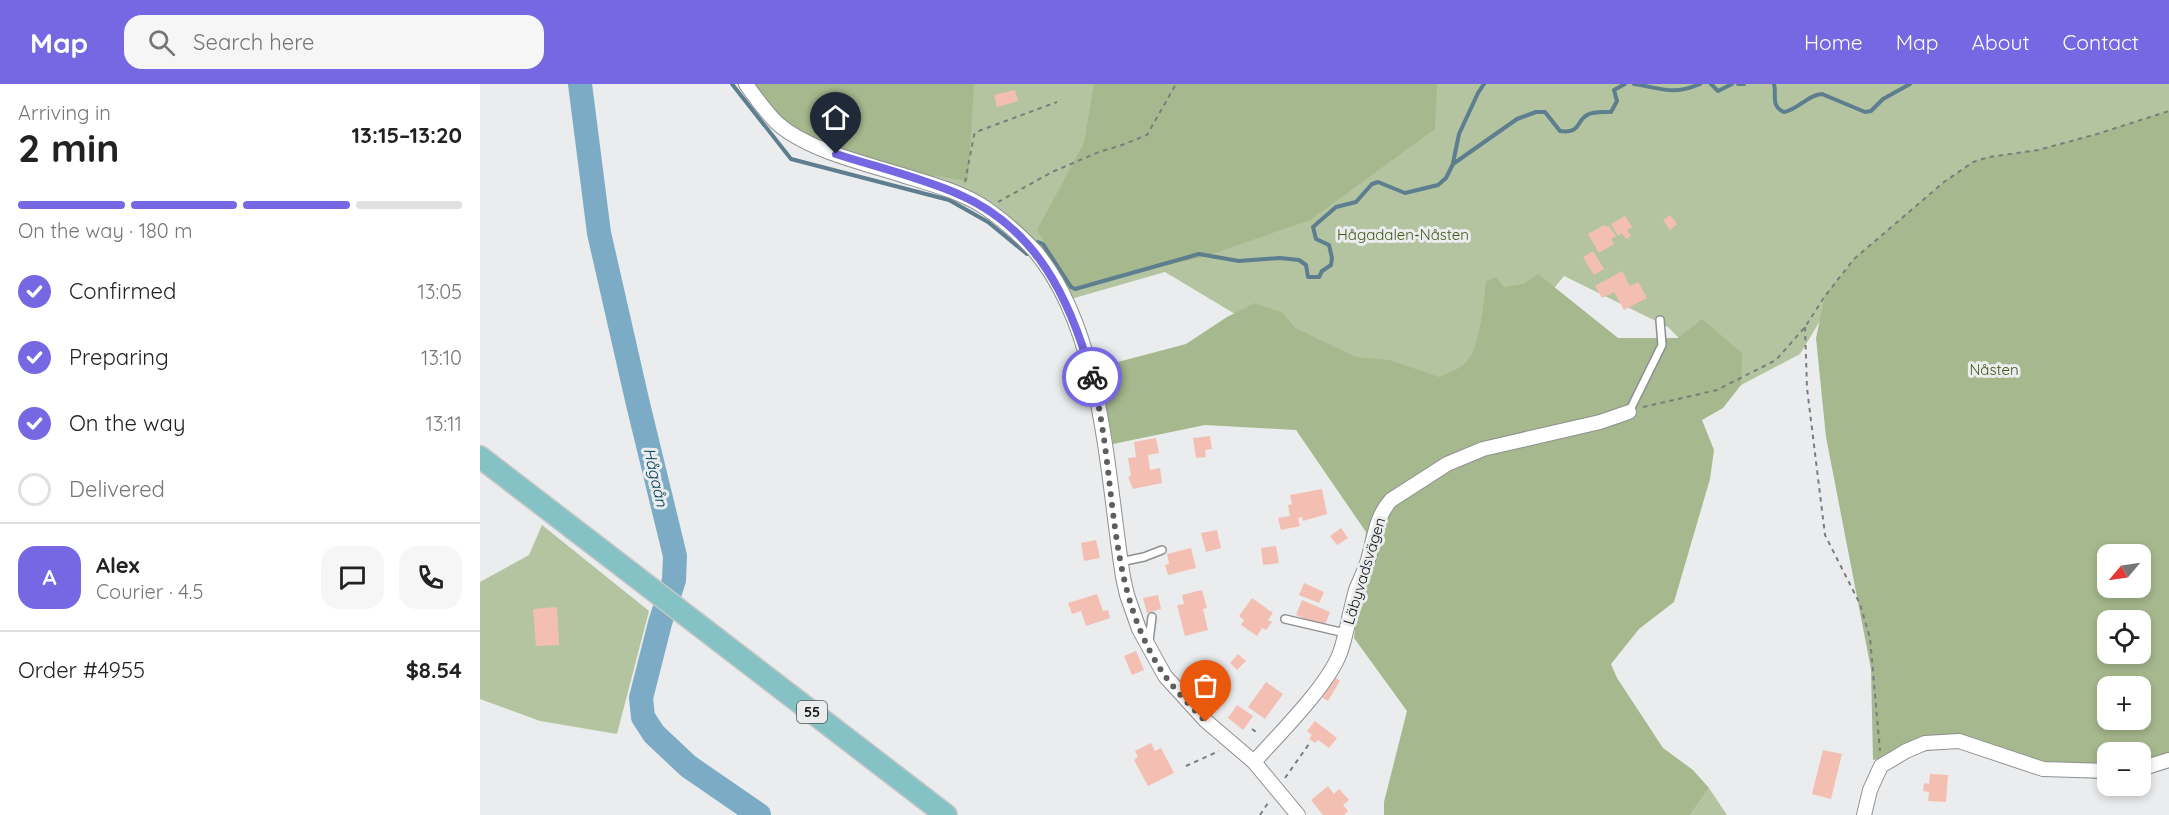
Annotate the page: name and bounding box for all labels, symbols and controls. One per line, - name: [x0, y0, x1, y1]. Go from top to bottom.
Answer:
- search box: [124, 15, 544, 69]
- text: Map: [30, 25, 88, 60]
- icon: search: [145, 26, 178, 59]
- text: Search here: [193, 28, 315, 56]
- text: Home: [1804, 29, 1863, 55]
- text: Map: [1896, 29, 1939, 55]
- text: About: [1972, 29, 2030, 55]
- text: Contact: [2063, 29, 2139, 55]
- pin: [810, 92, 861, 154]
- text: Arriving in: [18, 100, 111, 125]
- icon: home: [819, 101, 852, 134]
- text: 13:15–13:20: [352, 121, 462, 149]
- text: 2 min: [18, 123, 120, 172]
- text: On the way · 180 m: [18, 218, 192, 243]
- park label: Hågadalen-Nåsten: [1337, 225, 1469, 244]
- icon: check: [18, 275, 51, 308]
- text: Confirmed: [69, 277, 176, 305]
- text: 13:05: [418, 279, 462, 304]
- icon: check: [18, 341, 51, 374]
- text: Preparing: [69, 343, 169, 371]
- text: 13:10: [421, 345, 462, 370]
- courier: [1062, 347, 1122, 407]
- park label: Nåsten: [1969, 360, 2019, 379]
- icon: bike: [1076, 361, 1109, 394]
- icon: check: [18, 407, 51, 440]
- text: On the way: [69, 409, 185, 437]
- text: 13:11: [426, 411, 462, 436]
- water label: Hågaån: [640, 446, 673, 509]
- text: Delivered: [69, 475, 165, 503]
- street label: Läbyvadsvägen: [1339, 515, 1389, 627]
- north arrow: [2097, 544, 2151, 598]
- map controls: [2097, 544, 2151, 796]
- button: chat: [321, 546, 384, 609]
- button: phone: [399, 546, 462, 609]
- text: Alex: [96, 551, 139, 579]
- text: A: [42, 563, 57, 591]
- text: Courier · 4.5: [96, 579, 203, 604]
- button: locate: [2097, 610, 2151, 664]
- text: Order #4955: [18, 656, 145, 684]
- text: $8.54: [406, 656, 462, 684]
- pin: [1180, 660, 1231, 722]
- icon: bag: [1189, 669, 1222, 702]
- button: +: [2097, 676, 2151, 730]
- road number: 55: [797, 701, 827, 723]
- button: −: [2097, 742, 2151, 796]

